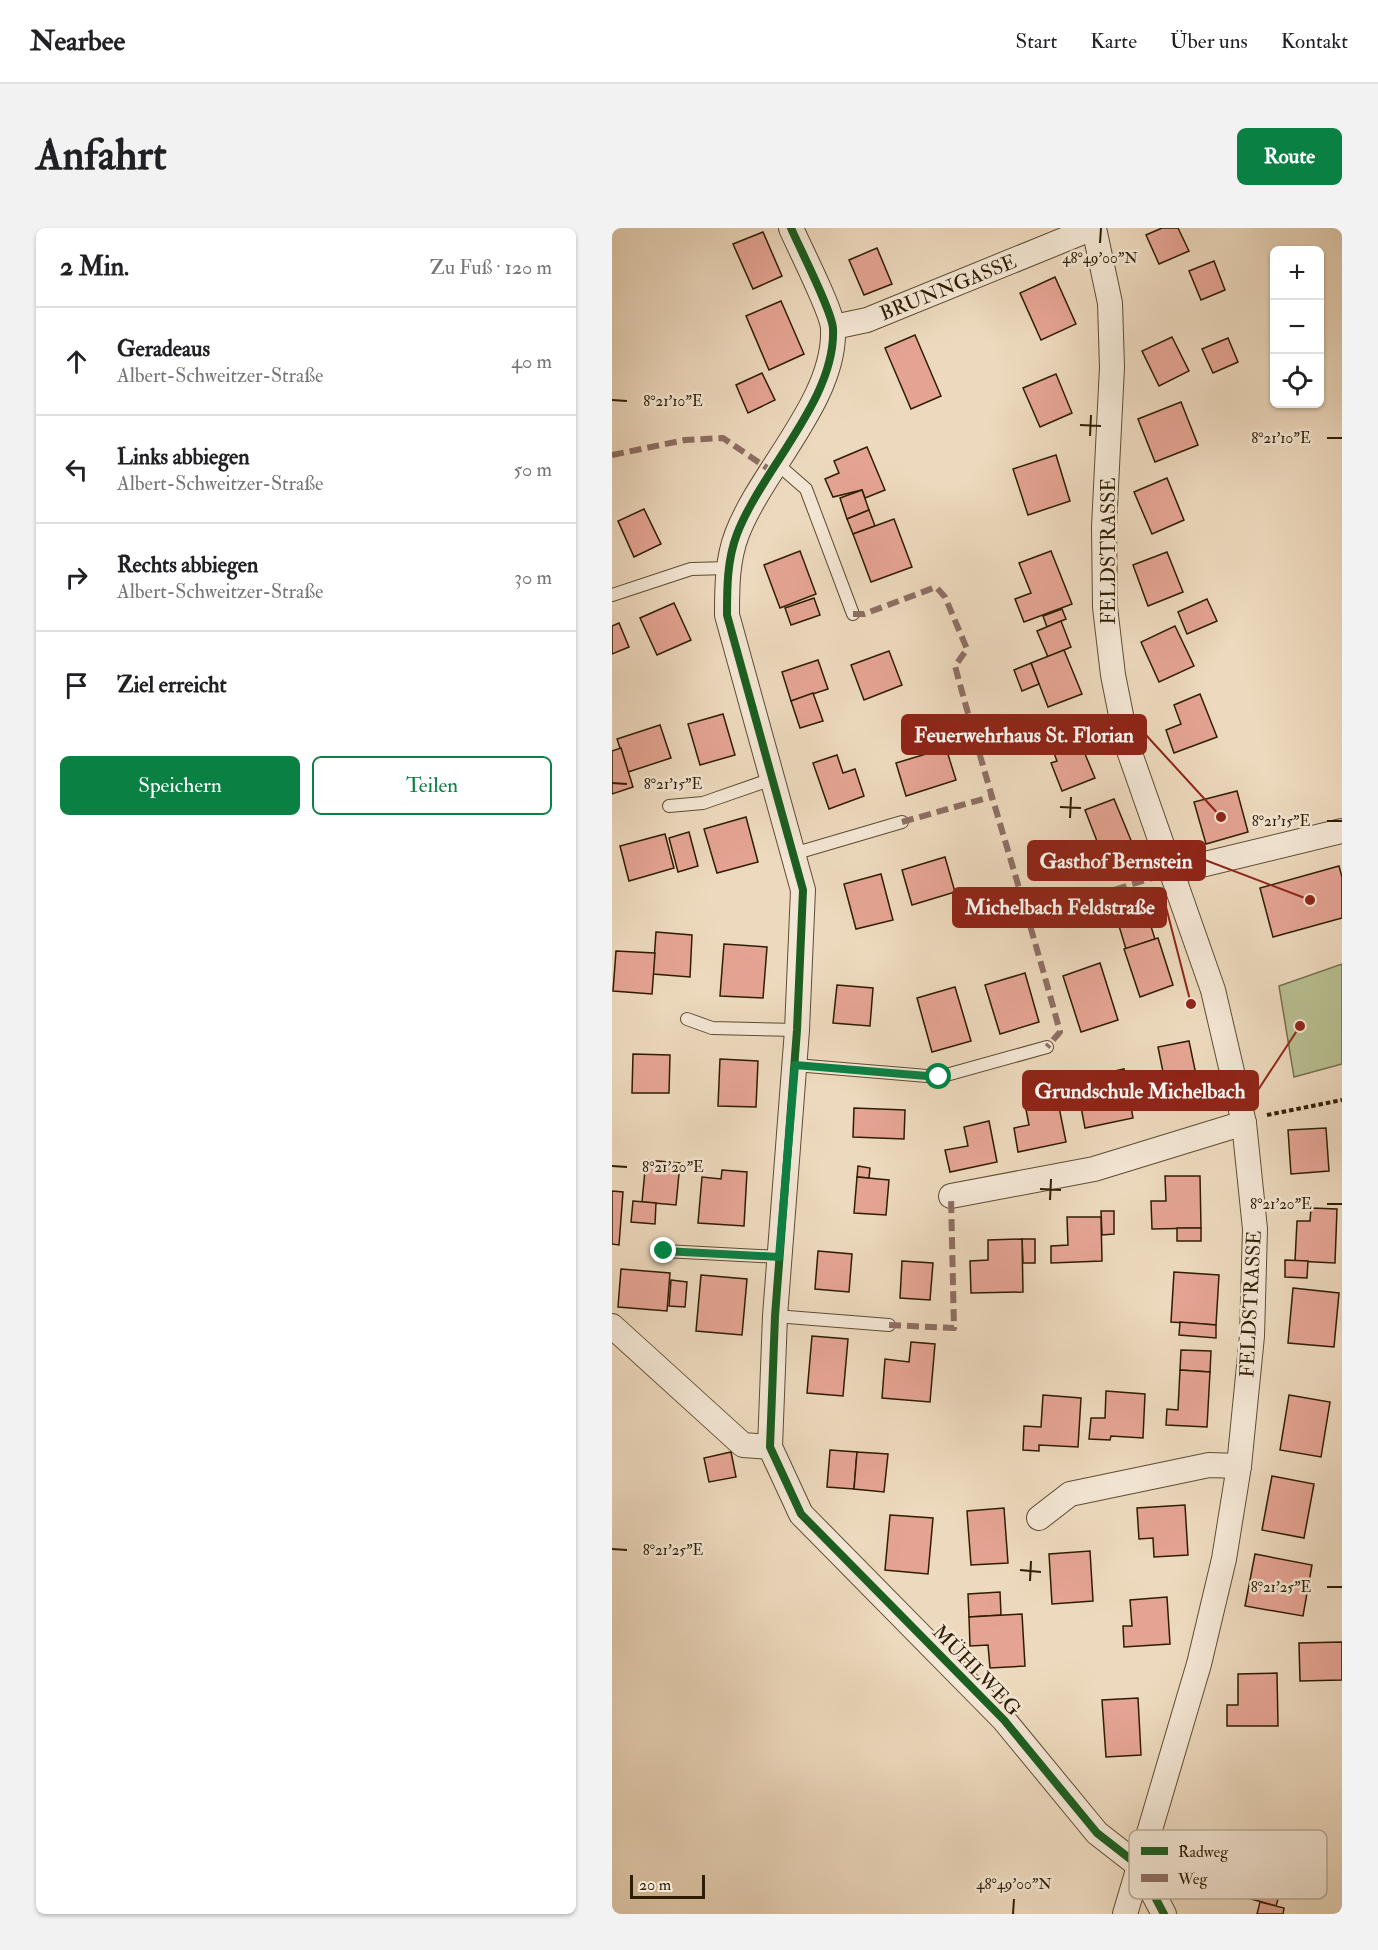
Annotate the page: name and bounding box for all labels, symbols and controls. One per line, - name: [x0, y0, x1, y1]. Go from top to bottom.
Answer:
- text: Nearbee: [30, 24, 125, 59]
- text: Start: [1015, 28, 1057, 55]
- text: Karte: [1090, 28, 1137, 55]
- text: Über uns: [1170, 28, 1248, 55]
- text: Kontakt: [1281, 28, 1348, 55]
- button: Route: [1237, 128, 1342, 185]
- text: Anfahrt: [36, 130, 167, 182]
- map controls: [1270, 246, 1324, 408]
- button: +: [1270, 246, 1324, 300]
- street label: BRUNNGASSE: [876, 249, 1020, 326]
- text: 48°49'00"N: [1062, 249, 1138, 268]
- text: 2 Min.: [60, 251, 129, 283]
- text: Zu Fuß · 120 m: [430, 255, 552, 280]
- button: −: [1270, 300, 1324, 354]
- text: Geradeaus: [117, 335, 210, 363]
- icon: ahead: [60, 345, 93, 378]
- text: 40 m: [511, 349, 552, 374]
- button: locate: [1270, 354, 1324, 408]
- text: Albert-Schweitzer-Straße: [117, 363, 323, 388]
- text: 8°21'10"E: [643, 392, 703, 411]
- text: 8°21'10"E: [1251, 429, 1311, 448]
- text: Links abbiegen: [117, 443, 250, 471]
- icon: left: [60, 453, 93, 486]
- text: 50 m: [513, 457, 552, 482]
- text: Albert-Schweitzer-Straße: [117, 471, 323, 496]
- street label: FELDSTRASSE: [1096, 477, 1121, 625]
- text: Rechts abbiegen: [117, 551, 258, 579]
- icon: right: [60, 561, 93, 594]
- text: 30 m: [514, 565, 552, 590]
- text: Albert-Schweitzer-Straße: [117, 579, 323, 604]
- icon: arrive: [60, 669, 93, 702]
- text: Ziel erreicht: [117, 671, 227, 699]
- callout: Feuerwehrhaus St. Florian: [902, 715, 1146, 754]
- text: Feuerwehrhaus St. Florian: [914, 722, 1134, 749]
- button: Speichern: [60, 756, 300, 815]
- button: Teilen: [312, 756, 552, 815]
- text: 8°21'15"E: [644, 775, 702, 794]
- text: 8°21'15"E: [1252, 812, 1310, 831]
- callout: Gasthof Bernstein: [1028, 841, 1205, 880]
- text: Gasthof Bernstein: [1039, 848, 1193, 875]
- callout: Michelbach Feldstraße: [953, 888, 1166, 927]
- text: Michelbach Feldstraße: [964, 894, 1155, 921]
- route start: [925, 1063, 951, 1089]
- callout: Grundschule Michelbach: [1023, 1071, 1258, 1110]
- text: Grundschule Michelbach: [1034, 1078, 1246, 1105]
- text: 8°21'20"E: [642, 1158, 704, 1177]
- text: 8°21'20"E: [1250, 1195, 1312, 1214]
- street label: FELDSTRASSE: [1234, 1230, 1267, 1378]
- route end: [650, 1237, 676, 1263]
- text: 8°21'25"E: [643, 1541, 704, 1560]
- text: 8°21'25"E: [1251, 1578, 1312, 1597]
- street label: MÜHLWEG: [927, 1620, 1026, 1721]
- legend: [1129, 1830, 1327, 1899]
- text: Radweg: [1178, 1842, 1229, 1862]
- text: Weg: [1177, 1869, 1209, 1889]
- scale bar: [630, 1872, 705, 1900]
- text: 20 m: [639, 1875, 671, 1895]
- text: 48°49'00"N: [976, 1875, 1052, 1894]

